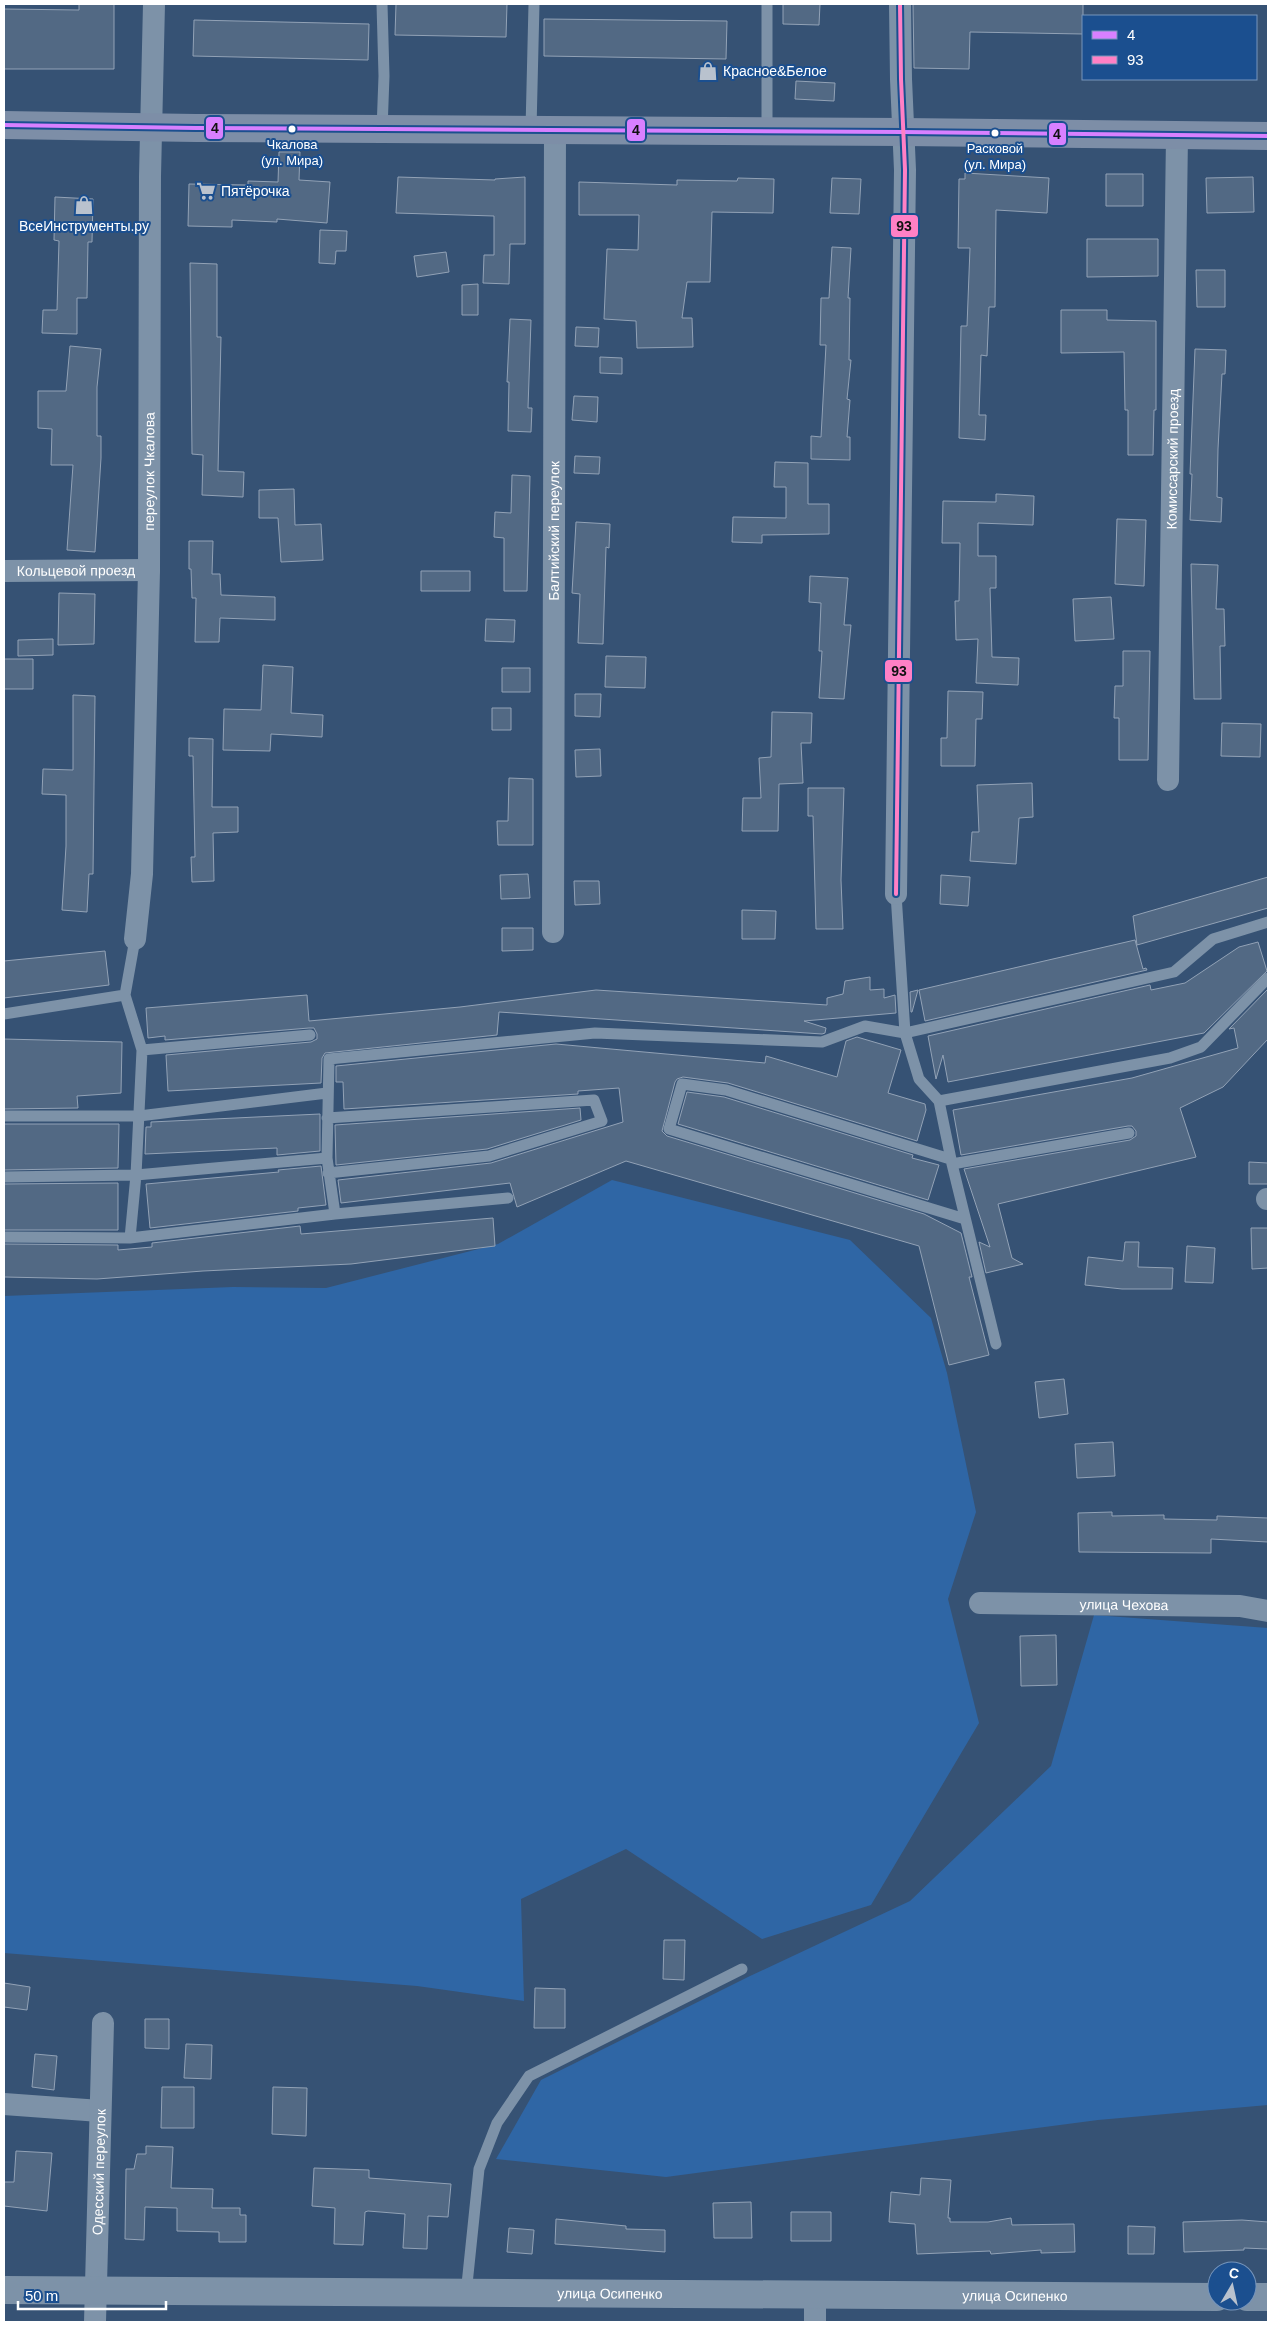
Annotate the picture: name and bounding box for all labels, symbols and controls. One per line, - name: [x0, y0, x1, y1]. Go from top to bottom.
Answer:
- legend: [1082, 15, 1257, 80]
- text: 4: [1127, 26, 1135, 43]
- text: 93: [1127, 51, 1144, 68]
- shop icon: Красное&Белое: [697, 60, 719, 82]
- place label: Красное&Белое: [723, 63, 827, 79]
- line badge: 4: [205, 116, 224, 140]
- line badge: 4: [626, 118, 646, 142]
- text: 4: [211, 120, 219, 136]
- text: 4: [632, 122, 640, 138]
- line badge: 4: [1048, 122, 1067, 146]
- marker: Чкалова (ул. Мира): [287, 124, 297, 134]
- text: 4: [1053, 126, 1061, 142]
- marker: Расковой (ул. Мира): [990, 128, 1000, 138]
- place label: Чкалова (ул. Мира): [261, 137, 323, 168]
- place label: Расковой (ул. Мира): [964, 141, 1026, 172]
- supermarket icon: Пятёрочка: [195, 180, 217, 202]
- place label: Пятёрочка: [221, 183, 290, 199]
- shop icon: ВсеИнструменты.ру: [73, 194, 95, 216]
- line badge: 93: [890, 214, 919, 238]
- place label: ВсеИнструменты.ру: [19, 218, 149, 234]
- text: 93: [896, 218, 912, 234]
- street label: Комиссарский проезд: [1164, 389, 1181, 529]
- street label: переулок Чкалова: [141, 412, 157, 531]
- street label: Балтийский переулок: [546, 460, 562, 601]
- street label: Кольцевой проезд: [17, 562, 135, 579]
- line badge: 93: [884, 659, 913, 683]
- text: 93: [891, 663, 907, 679]
- street label: улица Чехова: [1079, 1596, 1169, 1613]
- street label: Одесский переулок: [89, 2108, 109, 2235]
- north arrow: [1207, 2261, 1257, 2311]
- text: С: [1228, 2264, 1240, 2282]
- scale bar: [18, 2278, 165, 2310]
- street label: улица Осипенко: [557, 2285, 663, 2302]
- text: 50 m: [25, 2287, 58, 2304]
- street label: улица Осипенко: [962, 2288, 1068, 2304]

